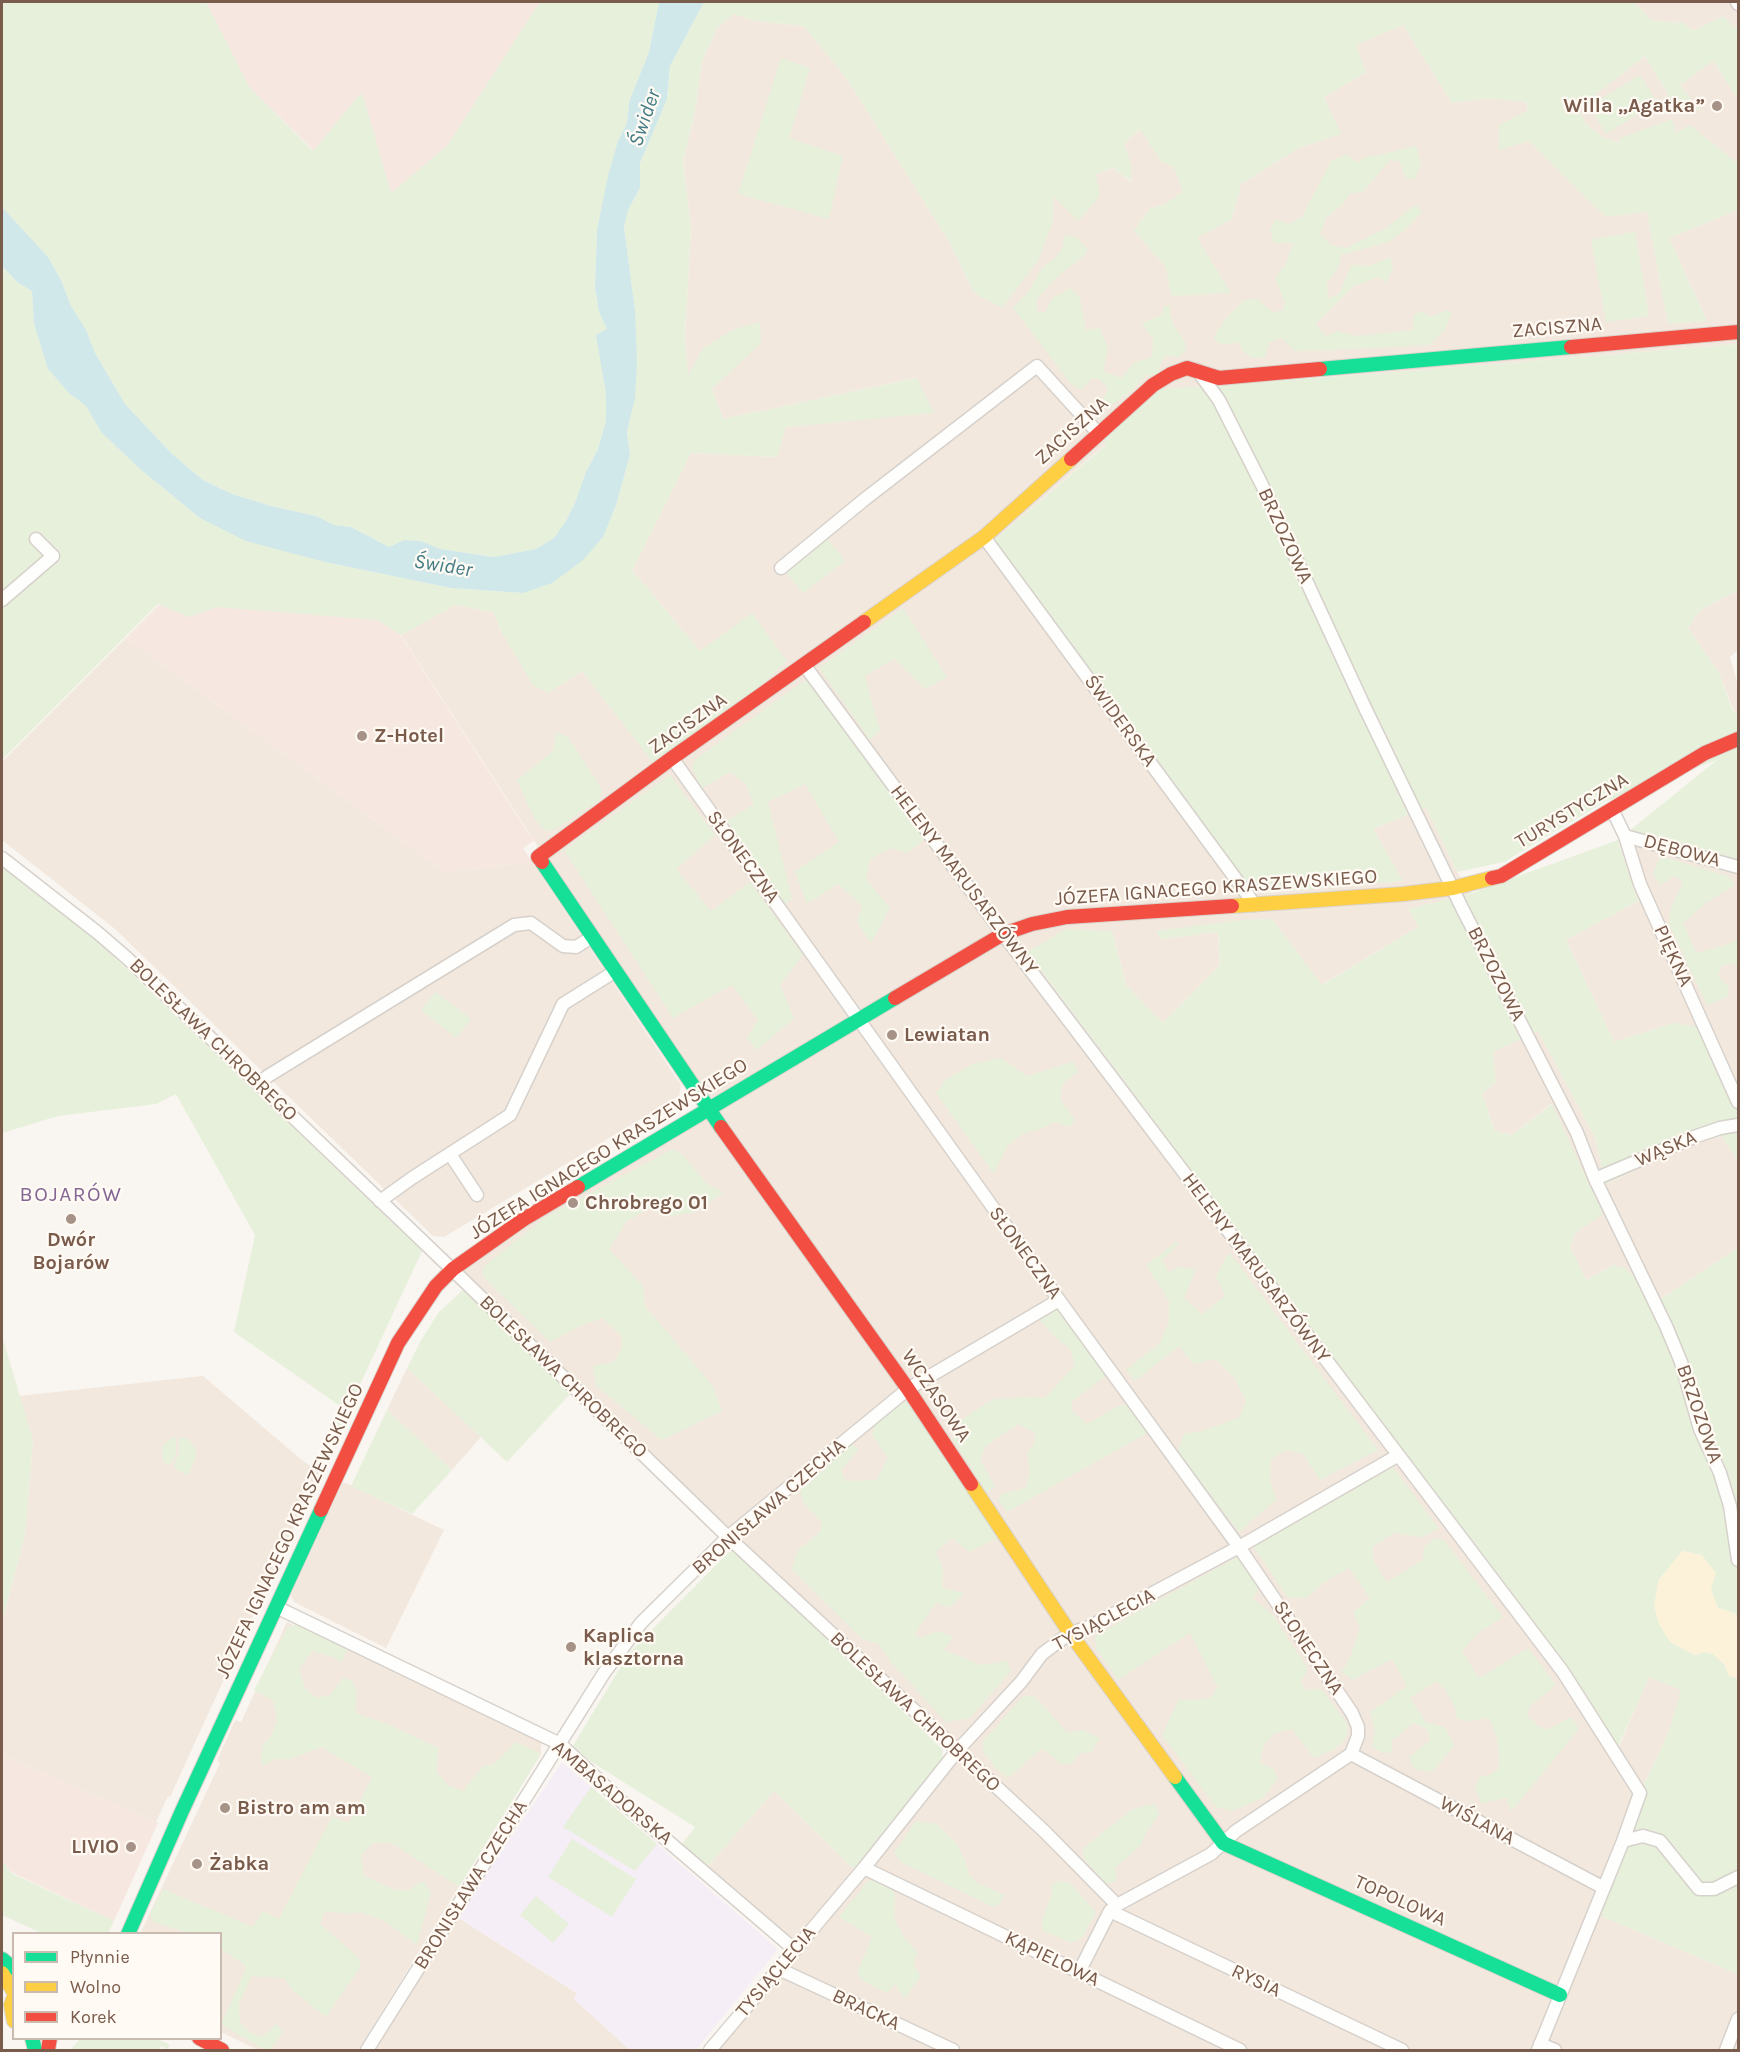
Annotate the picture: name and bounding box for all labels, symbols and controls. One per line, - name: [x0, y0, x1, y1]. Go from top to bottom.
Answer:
- water label: Świder: [623, 86, 667, 150]
- place label: Willa „Agatka”: [1563, 94, 1705, 118]
- marker: Willa „Agatka”: [1710, 99, 1724, 113]
- street label: ZACISZNA: [1511, 312, 1603, 344]
- street label: ZACISZNA: [1030, 392, 1114, 470]
- street label: BRZOZOWA: [1252, 484, 1318, 588]
- water label: Świder: [412, 549, 474, 583]
- street label: ŚWIDERSKA: [1079, 670, 1161, 772]
- street label: ZACISZNA: [644, 688, 732, 760]
- place label: Z-Hotel: [374, 724, 444, 748]
- marker: Z-Hotel: [355, 729, 369, 743]
- street label: TURYSTYCZNA: [1511, 768, 1633, 854]
- street label: HELENY MARUSARZÓWNY: [885, 780, 1043, 980]
- street label: SŁONECZNA: [701, 806, 785, 908]
- street label: DĘBOWA: [1641, 829, 1723, 873]
- street label: JÓZEFA IGNACEGO KRASZEWSKIEGO: [1054, 865, 1378, 911]
- street label: PIĘKNA: [1648, 921, 1698, 991]
- street label: BRZOZOWA: [1462, 923, 1530, 1025]
- street label: BOLESŁAWA CHROBREGO: [124, 953, 302, 1127]
- place label: Lewiatan: [904, 1023, 990, 1047]
- marker: Lewiatan: [885, 1028, 899, 1042]
- street label: JÓZEFA IGNACEGO KRASZEWSKIEGO: [466, 1053, 752, 1245]
- street label: WĄSKA: [1632, 1125, 1700, 1173]
- street label: HELENY MARUSARZÓWNY: [1177, 1168, 1335, 1368]
- district label: BOJARÓW: [20, 1182, 122, 1208]
- place label: Chrobrego 01: [585, 1191, 708, 1215]
- marker: Chrobrego 01: [566, 1196, 580, 1210]
- street label: SŁONECZNA: [983, 1202, 1067, 1304]
- marker: Dwór Bojarów: [64, 1212, 78, 1226]
- place label: Dwór Bojarów: [32, 1228, 110, 1275]
- street label: BOLESŁAWA CHROBREGO: [474, 1290, 652, 1464]
- street label: WCZASOWA: [896, 1345, 976, 1447]
- street label: BRZOZOWA: [1671, 1361, 1727, 1467]
- street label: JÓZEFA IGNACEGO KRASZEWSKIEGO: [211, 1380, 369, 1682]
- street label: BRONISŁAWA CZECHA: [687, 1434, 851, 1580]
- street label: TYSIĄCLECIA: [1049, 1583, 1159, 1657]
- street label: SŁONECZNA: [1268, 1596, 1348, 1700]
- place label: Kaplica klasztorna: [583, 1624, 684, 1671]
- street label: BOLESŁAWA CHROBREGO: [825, 1627, 1005, 1797]
- marker: Kaplica klasztorna: [564, 1640, 578, 1654]
- street label: AMBASADORSKA: [547, 1736, 677, 1850]
- street label: WIŚLANA: [1435, 1791, 1519, 1851]
- place label: Bistro am am: [237, 1796, 366, 1820]
- street label: BRONISŁAWA CZECHA: [409, 1796, 533, 1974]
- marker: Bistro am am: [218, 1801, 232, 1815]
- place label: LIVIO: [71, 1835, 119, 1859]
- marker: LIVIO: [124, 1840, 138, 1854]
- place label: Żabka: [209, 1852, 269, 1876]
- marker: Żabka: [190, 1857, 204, 1871]
- street label: TOPOLOWA: [1350, 1870, 1450, 1932]
- street label: TYSIĄCLECIA: [731, 1921, 821, 2023]
- street label: KĄPIELOWA: [1001, 1926, 1103, 1992]
- legend: [12, 1932, 222, 2040]
- text: Płynnie: [70, 1946, 130, 1968]
- street label: RYSIA: [1227, 1959, 1285, 2003]
- text: Wolno: [70, 1976, 121, 1998]
- street label: BRACKA: [828, 1984, 904, 2036]
- text: Korek: [70, 2006, 117, 2028]

